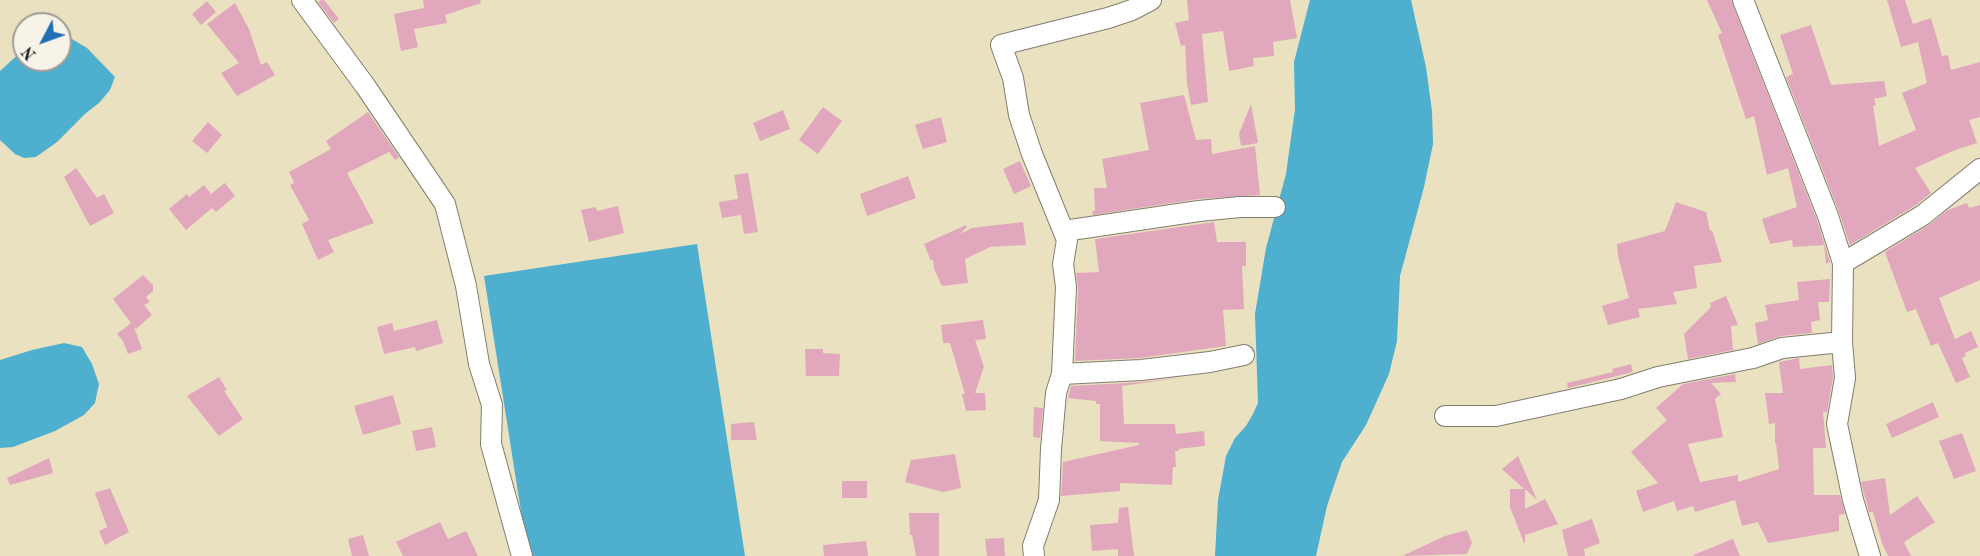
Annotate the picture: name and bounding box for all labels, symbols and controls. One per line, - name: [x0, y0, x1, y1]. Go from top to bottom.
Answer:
- north arrow: [12, 12, 72, 72]
- text: N: [20, 43, 40, 62]

